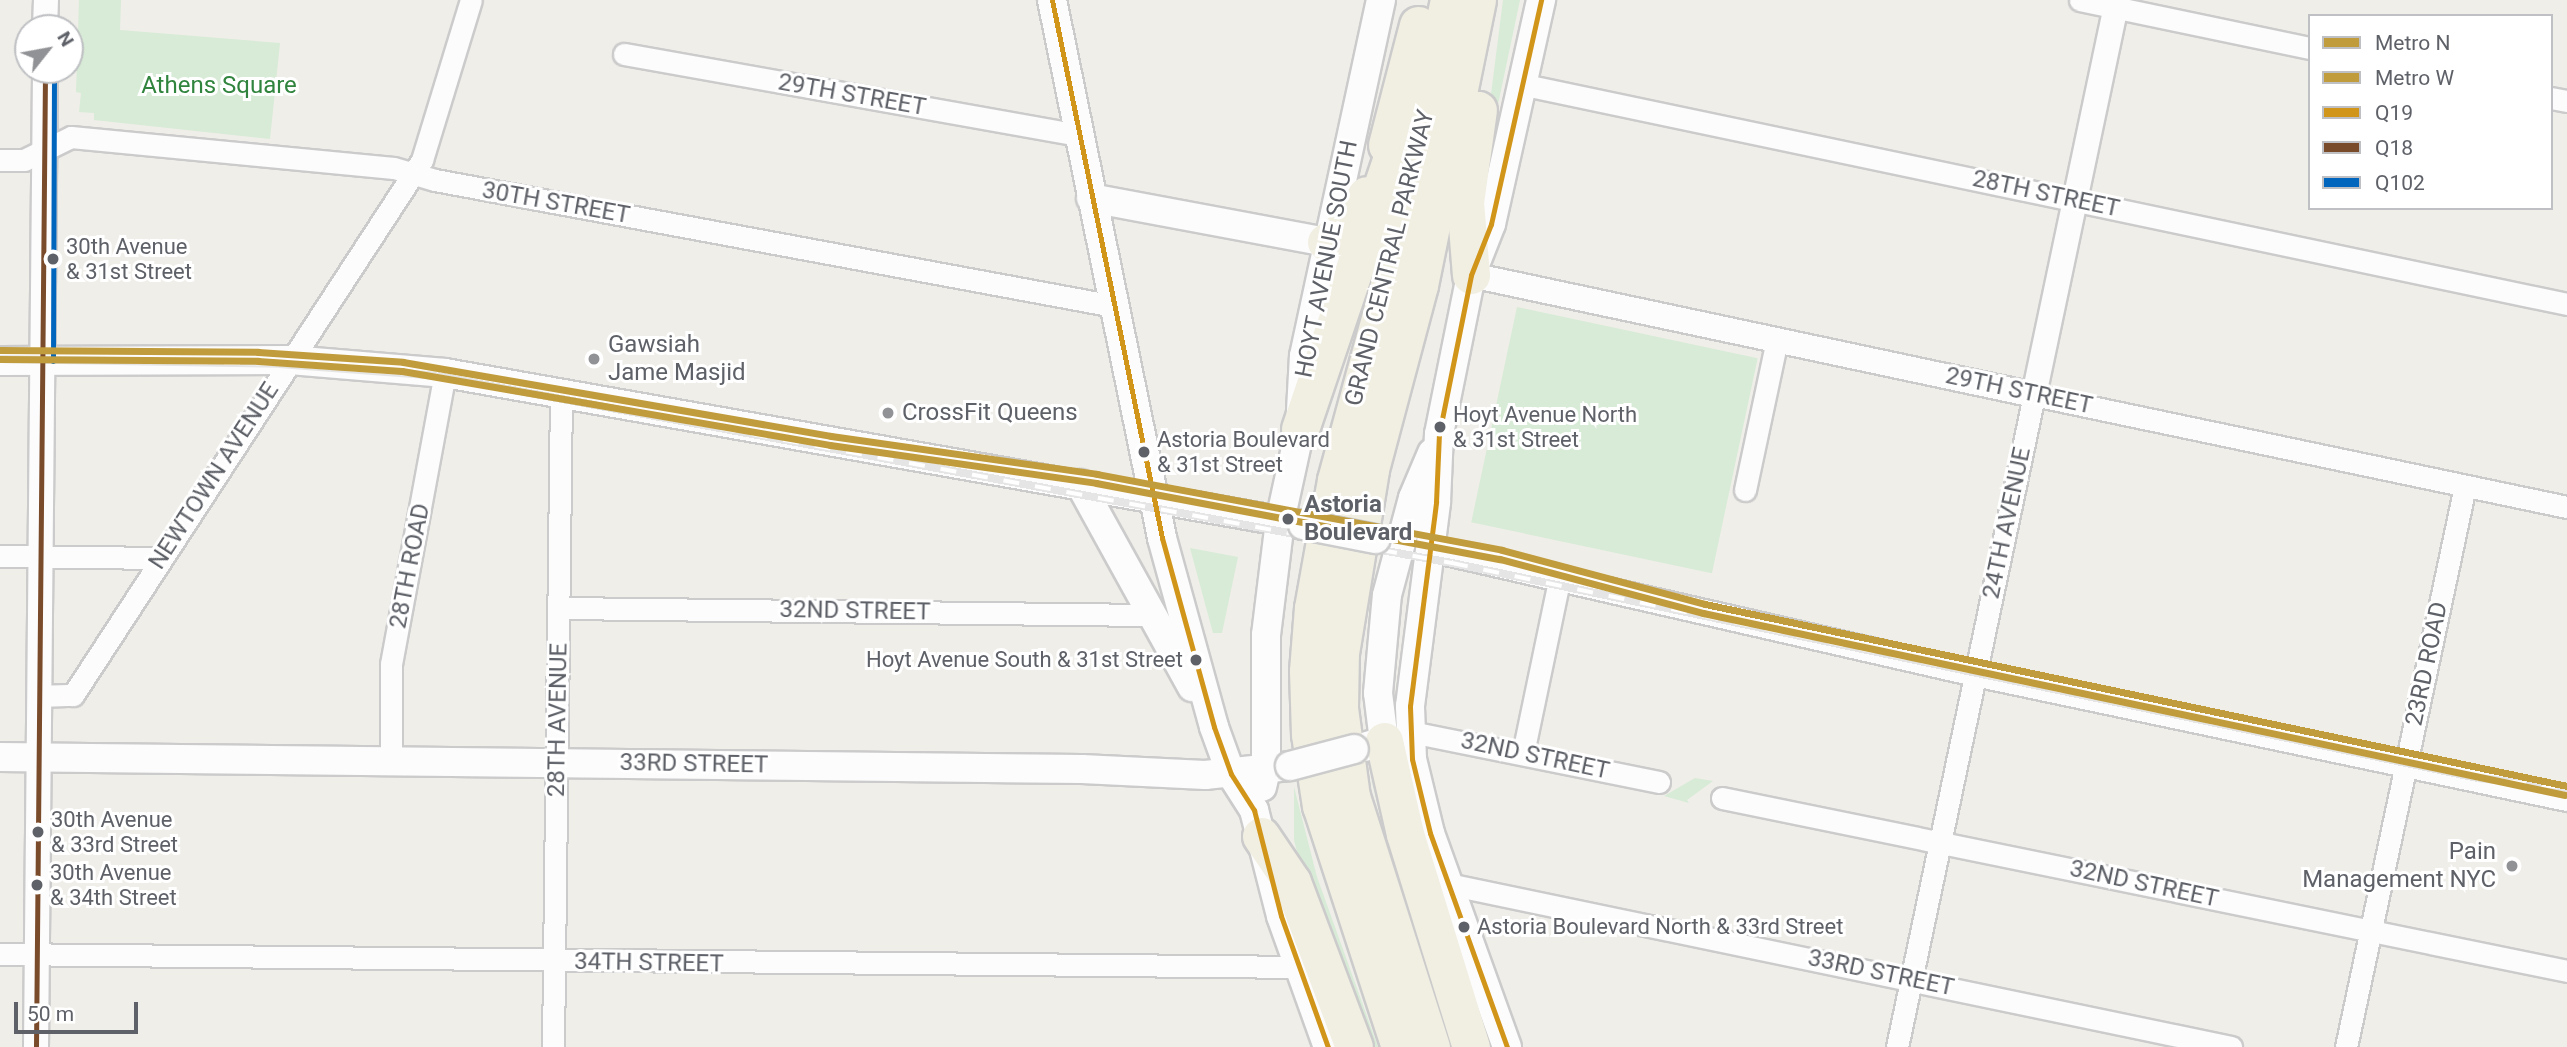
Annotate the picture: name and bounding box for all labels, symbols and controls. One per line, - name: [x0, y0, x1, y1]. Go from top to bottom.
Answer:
- north arrow: [14, 14, 84, 84]
- legend: [2308, 14, 2553, 210]
- text: N: [52, 27, 79, 51]
- text: Metro N: [2375, 31, 2450, 55]
- text: Metro W: [2375, 66, 2454, 90]
- street label: 29TH STREET: [776, 68, 928, 122]
- park label: Athens Square: [141, 72, 297, 100]
- text: Q19: [2375, 101, 2413, 125]
- street label: GRAND CENTRAL PARKWAY: [1339, 107, 1441, 409]
- text: Q18: [2375, 136, 2413, 160]
- street label: HOYT AVENUE SOUTH: [1290, 138, 1364, 380]
- street label: 28TH STREET: [1970, 164, 2122, 224]
- text: Q102: [2375, 171, 2425, 195]
- street label: 30TH STREET: [480, 176, 632, 230]
- place label: 30th Avenue & 31st Street: [66, 233, 192, 284]
- marker: 30th Avenue & 31st Street: [46, 252, 60, 266]
- place label: Gawsiah Jame Masjid: [608, 331, 746, 387]
- marker: Gawsiah Jame Masjid: [586, 351, 602, 367]
- street label: 29TH STREET: [1943, 361, 2095, 421]
- street label: NEWTOWN AVENUE: [143, 377, 285, 575]
- place label: CrossFit Queens: [902, 399, 1078, 427]
- place label: Hoyt Avenue North & 31st Street: [1453, 401, 1637, 452]
- marker: CrossFit Queens: [880, 405, 896, 421]
- marker: Hoyt Avenue North & 31st Street: [1433, 420, 1447, 434]
- place label: Astoria Boulevard & 31st Street: [1157, 426, 1330, 478]
- marker: Astoria Boulevard & 31st Street: [1137, 445, 1151, 459]
- street label: 24TH AVENUE: [1977, 445, 2037, 601]
- place label: Astoria Boulevard: [1304, 491, 1412, 547]
- street label: 28TH ROAD: [384, 501, 436, 631]
- marker: Astoria Boulevard: [1278, 509, 1298, 529]
- street label: 32ND STREET: [779, 595, 931, 627]
- street label: 23RD ROAD: [2400, 599, 2454, 729]
- street label: 28TH AVENUE: [542, 643, 574, 797]
- place label: Hoyt Avenue South & 31st Street: [866, 647, 1183, 673]
- marker: Hoyt Avenue South & 31st Street: [1189, 653, 1203, 667]
- street label: 32ND STREET: [1458, 726, 1612, 786]
- street label: 33RD STREET: [619, 748, 769, 780]
- place label: 30th Avenue & 33rd Street: [51, 806, 178, 858]
- marker: 30th Avenue & 33rd Street: [31, 825, 45, 839]
- place label: Pain Management NYC: [2302, 838, 2496, 894]
- street label: 32ND STREET: [2067, 854, 2221, 914]
- marker: Pain Management NYC: [2502, 856, 2522, 876]
- place label: 30th Avenue & 34th Street: [50, 859, 177, 910]
- marker: 30th Avenue & 34th Street: [30, 878, 44, 892]
- place label: Astoria Boulevard North & 33rd Street: [1477, 914, 1843, 940]
- marker: Astoria Boulevard North & 33rd Street: [1457, 920, 1471, 934]
- street label: 33RD STREET: [1805, 943, 1957, 1003]
- street label: 34TH STREET: [574, 947, 724, 979]
- scale bar: [18, 988, 142, 1032]
- text: 50 m: [27, 1002, 74, 1026]

